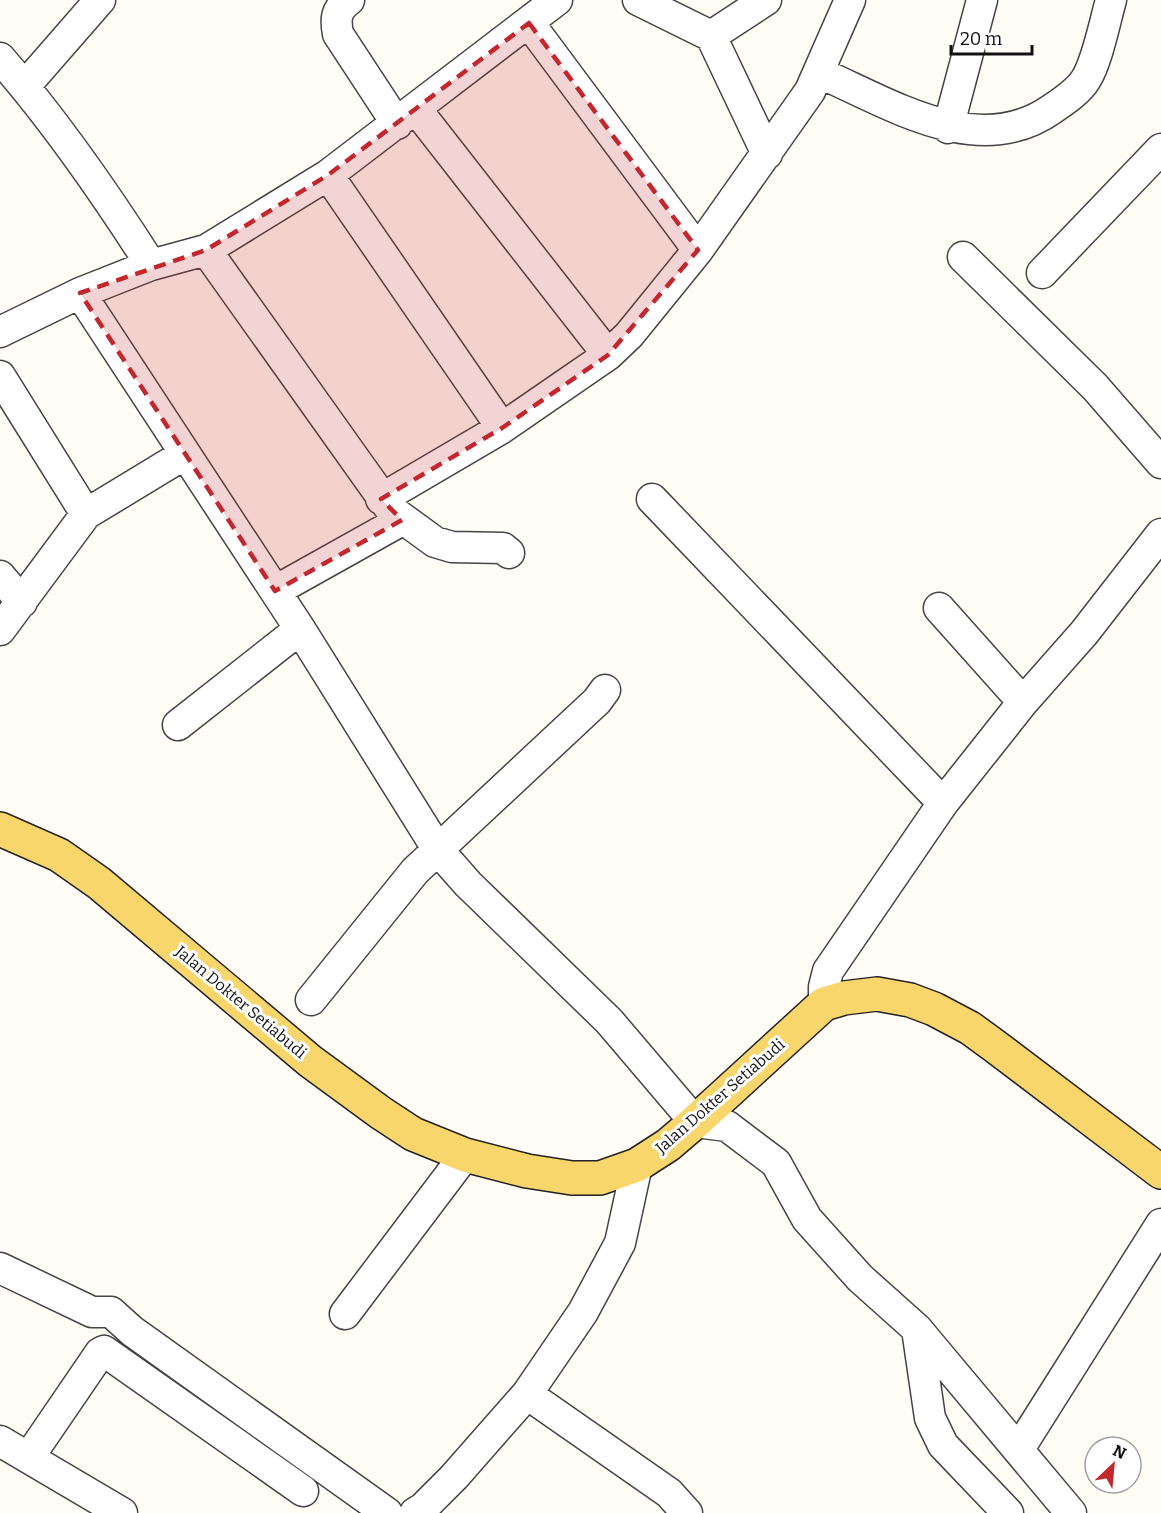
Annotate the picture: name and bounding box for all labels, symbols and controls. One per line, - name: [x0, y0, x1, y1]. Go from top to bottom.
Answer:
- scale bar: [951, 18, 1032, 56]
- text: 20 m: [960, 28, 1002, 50]
- street label: Jalan Dokter Setiabudi: [171, 941, 310, 1062]
- street label: Jalan Dokter Setiabudi: [651, 1035, 789, 1158]
- north arrow: [1083, 1435, 1143, 1495]
- text: N: [1110, 1441, 1129, 1463]

